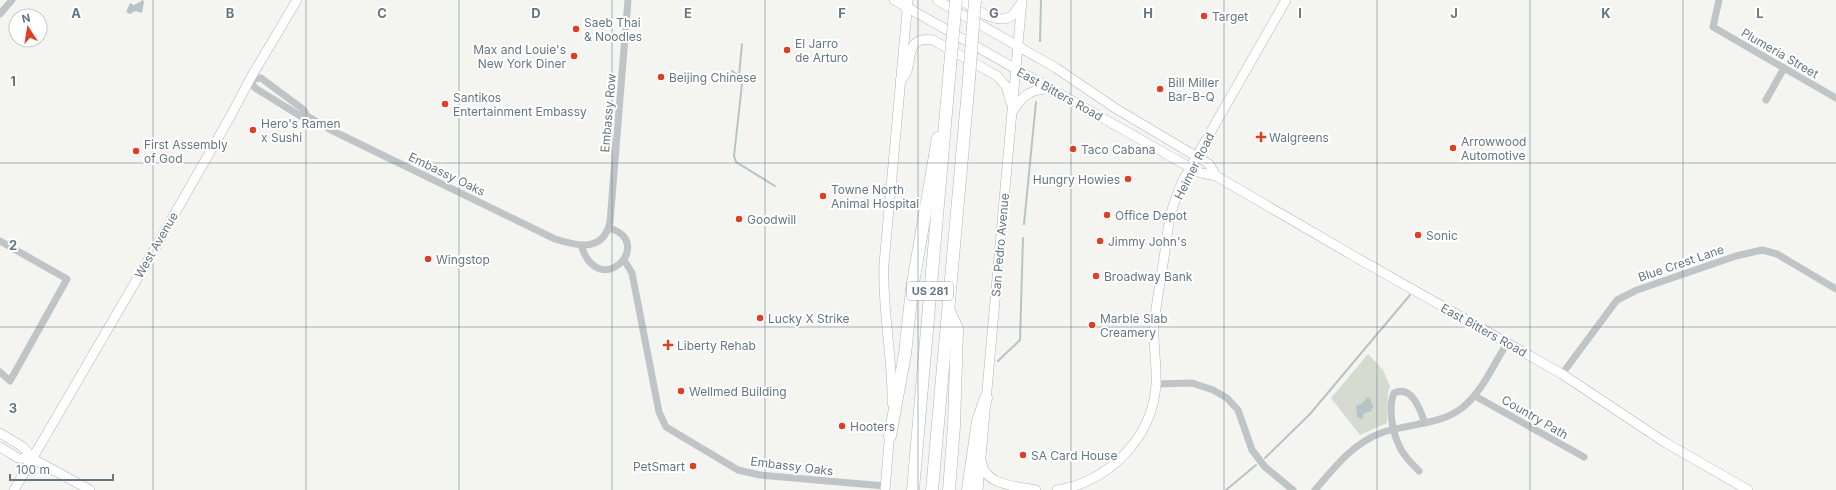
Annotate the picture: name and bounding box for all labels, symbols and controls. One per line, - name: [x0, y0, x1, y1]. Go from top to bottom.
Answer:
- text: A: [71, 5, 81, 21]
- text: B: [226, 5, 235, 21]
- text: C: [377, 5, 387, 21]
- text: D: [531, 5, 541, 21]
- text: E: [684, 5, 692, 21]
- text: F: [838, 5, 846, 21]
- text: G: [989, 5, 999, 21]
- text: H: [1143, 5, 1153, 21]
- text: I: [1298, 5, 1302, 21]
- text: J: [1450, 5, 1458, 21]
- text: K: [1601, 5, 1611, 21]
- text: L: [1756, 5, 1764, 21]
- north arrow: [8, 8, 48, 48]
- place label: Target: [1212, 9, 1248, 24]
- text: N: [20, 10, 31, 26]
- marker: Target: [1199, 11, 1209, 21]
- place label: Saeb Thai & Noodles: [584, 15, 642, 44]
- marker: Saeb Thai & Noodles: [571, 24, 581, 34]
- street label: Plumeria Street: [1739, 25, 1821, 81]
- place label: El Jarro de Arturo: [795, 36, 848, 65]
- place label: Max and Louie's New York Diner: [473, 42, 566, 71]
- marker: El Jarro de Arturo: [782, 45, 792, 55]
- marker: Max and Louie's New York Diner: [569, 51, 579, 61]
- street label: East Bitters Road: [1014, 64, 1106, 124]
- place label: Beijing Chinese: [669, 70, 757, 85]
- marker: Beijing Chinese: [656, 72, 666, 82]
- text: 1: [10, 73, 16, 89]
- street label: Embassy Row: [597, 73, 619, 153]
- place label: Bill Miller Bar-B-Q: [1168, 75, 1220, 104]
- marker: Bill Miller Bar-B-Q: [1155, 84, 1165, 94]
- place label: Santikos Entertainment Embassy: [453, 90, 587, 119]
- marker: Santikos Entertainment Embassy: [440, 99, 450, 109]
- place label: Hero's Ramen x Sushi: [261, 116, 341, 145]
- marker: Hero's Ramen x Sushi: [248, 125, 258, 135]
- street label: Heimer Road: [1171, 130, 1217, 202]
- place label: Walgreens: [1269, 130, 1329, 145]
- marker: Walgreens: [1256, 132, 1266, 142]
- place label: Arrowwood Automotive: [1461, 134, 1526, 163]
- place label: First Assembly of God: [144, 137, 228, 166]
- place label: Taco Cabana: [1081, 142, 1156, 157]
- marker: Arrowwood Automotive: [1448, 143, 1458, 153]
- marker: Taco Cabana: [1068, 144, 1078, 154]
- marker: First Assembly of God: [131, 146, 141, 156]
- street label: Embassy Oaks: [406, 149, 488, 199]
- place label: Hungry Howies: [1033, 172, 1120, 187]
- marker: Hungry Howies: [1123, 174, 1133, 184]
- place label: Towne North Animal Hospital: [831, 182, 919, 211]
- marker: Towne North Animal Hospital: [818, 191, 828, 201]
- street label: San Pedro Avenue: [988, 193, 1012, 297]
- place label: Office Depot: [1115, 208, 1187, 223]
- street label: West Avenue: [131, 209, 181, 281]
- marker: Office Depot: [1102, 210, 1112, 220]
- place label: Goodwill: [747, 212, 796, 227]
- marker: Goodwill: [734, 214, 744, 224]
- place label: Sonic: [1426, 228, 1458, 243]
- marker: Sonic: [1413, 230, 1423, 240]
- place label: Jimmy John's: [1108, 234, 1187, 249]
- marker: Jimmy John's: [1095, 236, 1105, 246]
- text: 2: [9, 237, 17, 253]
- street label: Blue Crest Lane: [1636, 241, 1726, 285]
- place label: Wingstop: [436, 252, 490, 267]
- marker: Wingstop: [423, 254, 433, 264]
- place label: Broadway Bank: [1104, 269, 1193, 284]
- marker: Broadway Bank: [1091, 271, 1101, 281]
- road number: US 281: [907, 282, 953, 300]
- street label: East Bitters Road: [1438, 300, 1530, 360]
- place label: Lucky X Strike: [768, 311, 850, 326]
- place label: Marble Slab Creamery: [1100, 311, 1168, 340]
- marker: Lucky X Strike: [755, 313, 765, 323]
- marker: Marble Slab Creamery: [1087, 320, 1097, 330]
- place label: Liberty Rehab: [677, 338, 756, 353]
- marker: Liberty Rehab: [662, 339, 674, 351]
- place label: Wellmed Building: [689, 384, 787, 399]
- marker: Wellmed Building: [676, 386, 686, 396]
- street label: Country Path: [1499, 392, 1571, 442]
- text: 3: [9, 400, 17, 416]
- place label: Hooters: [850, 419, 895, 434]
- marker: Hooters: [837, 421, 847, 431]
- place label: SA Card House: [1031, 448, 1117, 463]
- marker: SA Card House: [1018, 450, 1028, 460]
- street label: Embassy Oaks: [750, 453, 834, 479]
- scale bar: [10, 456, 113, 482]
- place label: PetSmart: [633, 459, 685, 474]
- marker: PetSmart: [688, 461, 698, 471]
- text: 100 m: [16, 462, 50, 477]

